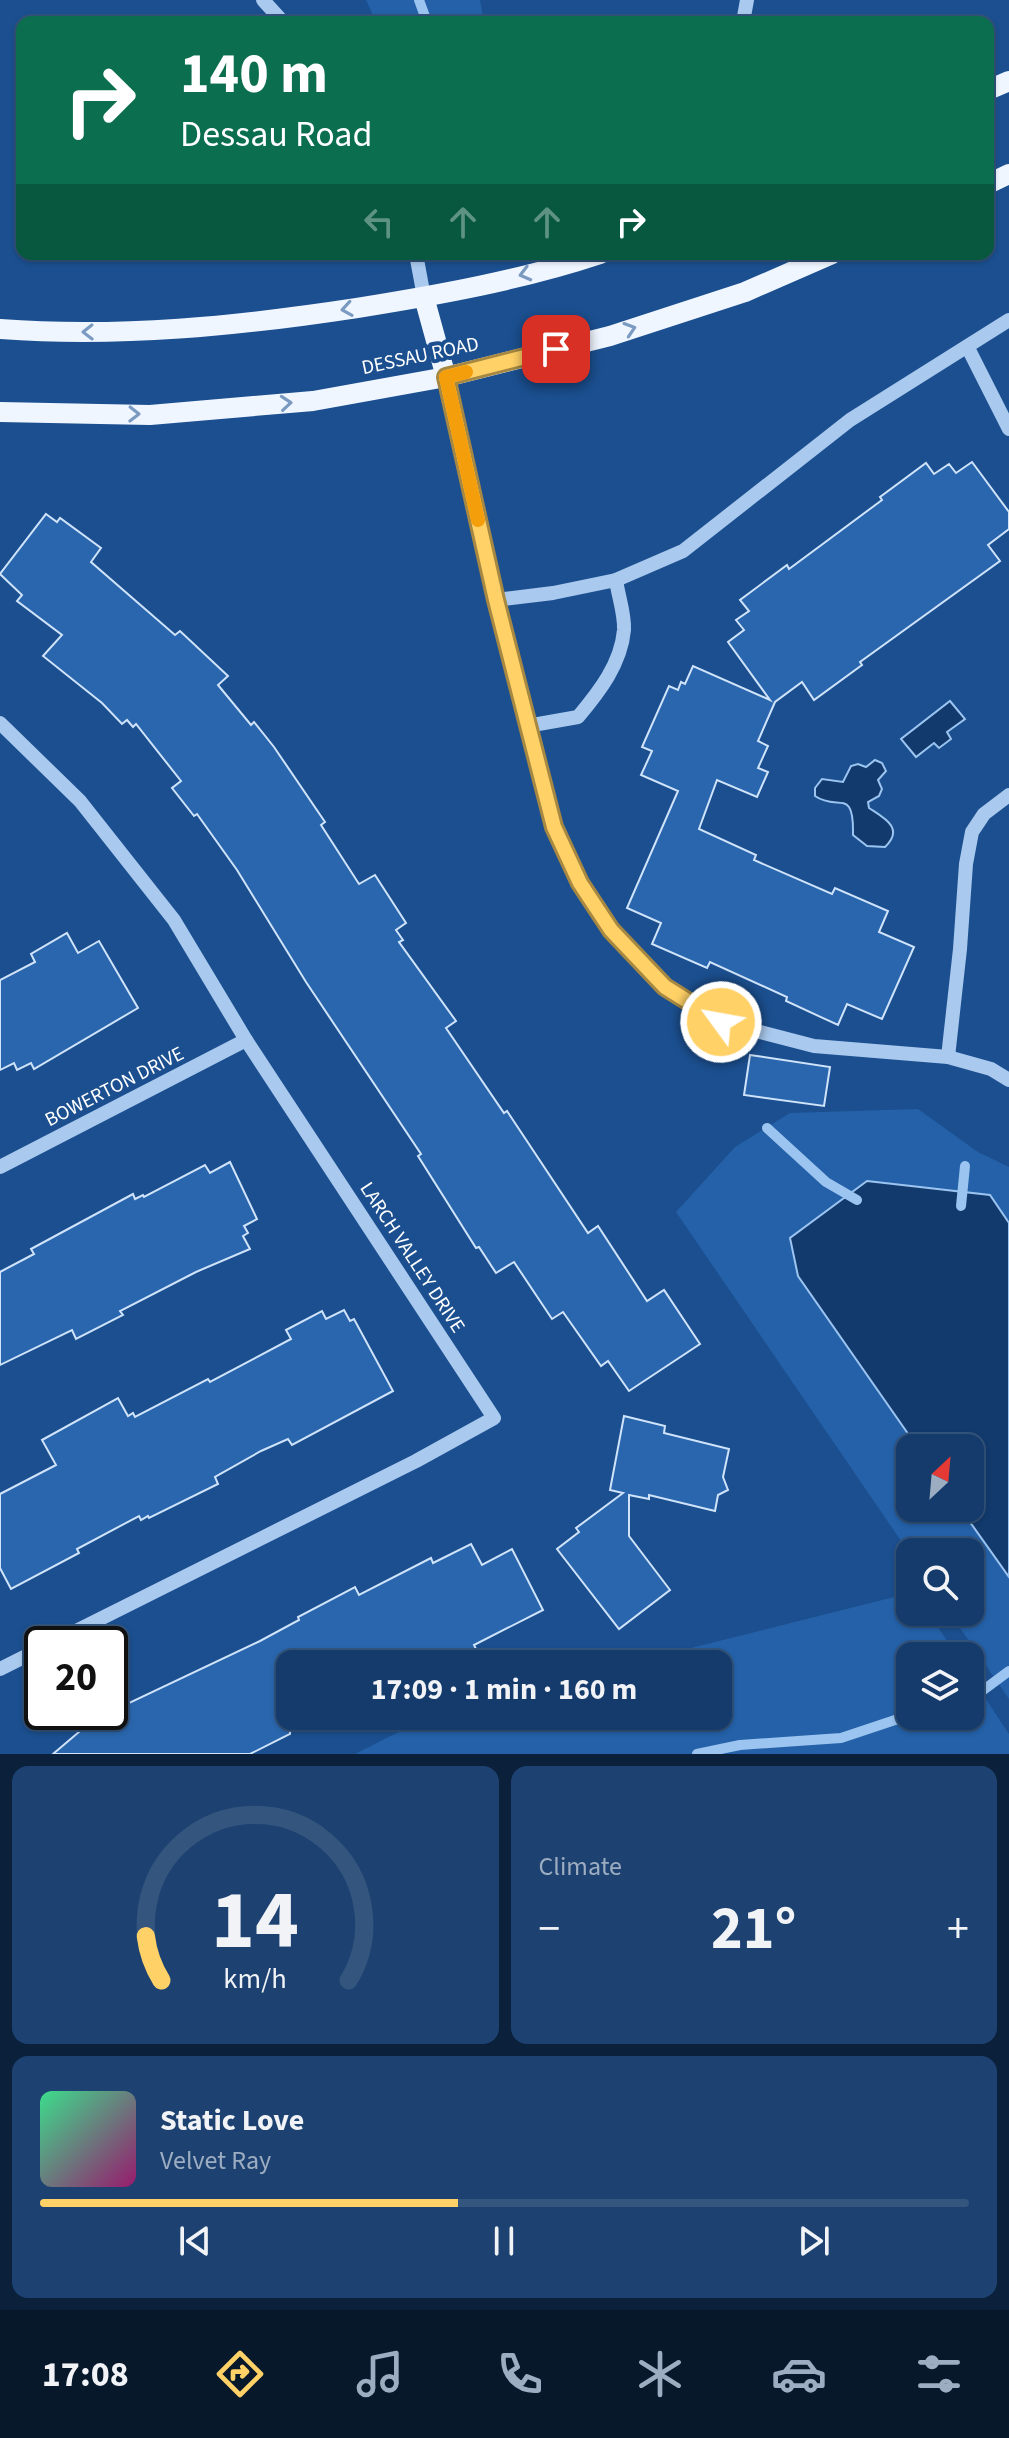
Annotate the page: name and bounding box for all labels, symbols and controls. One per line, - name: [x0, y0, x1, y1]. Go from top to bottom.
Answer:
- text: 140 m: [180, 35, 328, 114]
- icon: right: [48, 48, 152, 152]
- text: Dessau Road: [180, 109, 372, 160]
- icon: left: [357, 200, 401, 244]
- icon: ahead: [441, 200, 485, 244]
- icon: ahead: [525, 200, 569, 244]
- icon: right: [609, 200, 653, 244]
- one-way arrow: [518, 265, 532, 282]
- one-way arrow: [340, 300, 353, 317]
- pin: [522, 315, 590, 383]
- one-way arrow: [622, 323, 636, 339]
- one-way arrow: [81, 324, 94, 341]
- icon: arrive: [534, 327, 578, 371]
- street label: DESSAU ROAD: [359, 330, 481, 382]
- one-way arrow: [280, 395, 293, 412]
- one-way arrow: [128, 406, 141, 423]
- position arrow: [679, 980, 763, 1064]
- street label: BOWERTON DRIVE: [40, 1040, 189, 1134]
- street label: LARCH VALLEY DRIVE: [353, 1177, 471, 1338]
- north arrow: [896, 1434, 984, 1522]
- map controls: [896, 1434, 984, 1730]
- button: search: [896, 1538, 984, 1626]
- speed limit sign: 20: [24, 1626, 128, 1730]
- button: layers: [896, 1642, 984, 1730]
- text: 17:09 · 1 min · 160 m: [371, 1668, 637, 1711]
- text: Climate: [539, 1848, 622, 1885]
- text: 14: [211, 1862, 299, 1980]
- text: 21°: [711, 1887, 796, 1972]
- text: −: [539, 1898, 560, 1961]
- text: +: [947, 1898, 969, 1961]
- text: km/h: [224, 1959, 287, 1999]
- text: Static Love: [160, 2099, 304, 2142]
- text: Velvet Ray: [160, 2142, 271, 2179]
- icon: previous: [173, 2219, 217, 2263]
- icon: pause: [482, 2219, 526, 2263]
- icon: next: [792, 2219, 836, 2263]
- icon: directions: [212, 2346, 268, 2402]
- icon: music: [352, 2346, 408, 2402]
- icon: phone: [492, 2346, 548, 2402]
- icon: climate: [632, 2346, 688, 2402]
- icon: car: [771, 2346, 827, 2402]
- icon: filters: [911, 2346, 967, 2402]
- text: 17:08: [42, 2349, 129, 2400]

